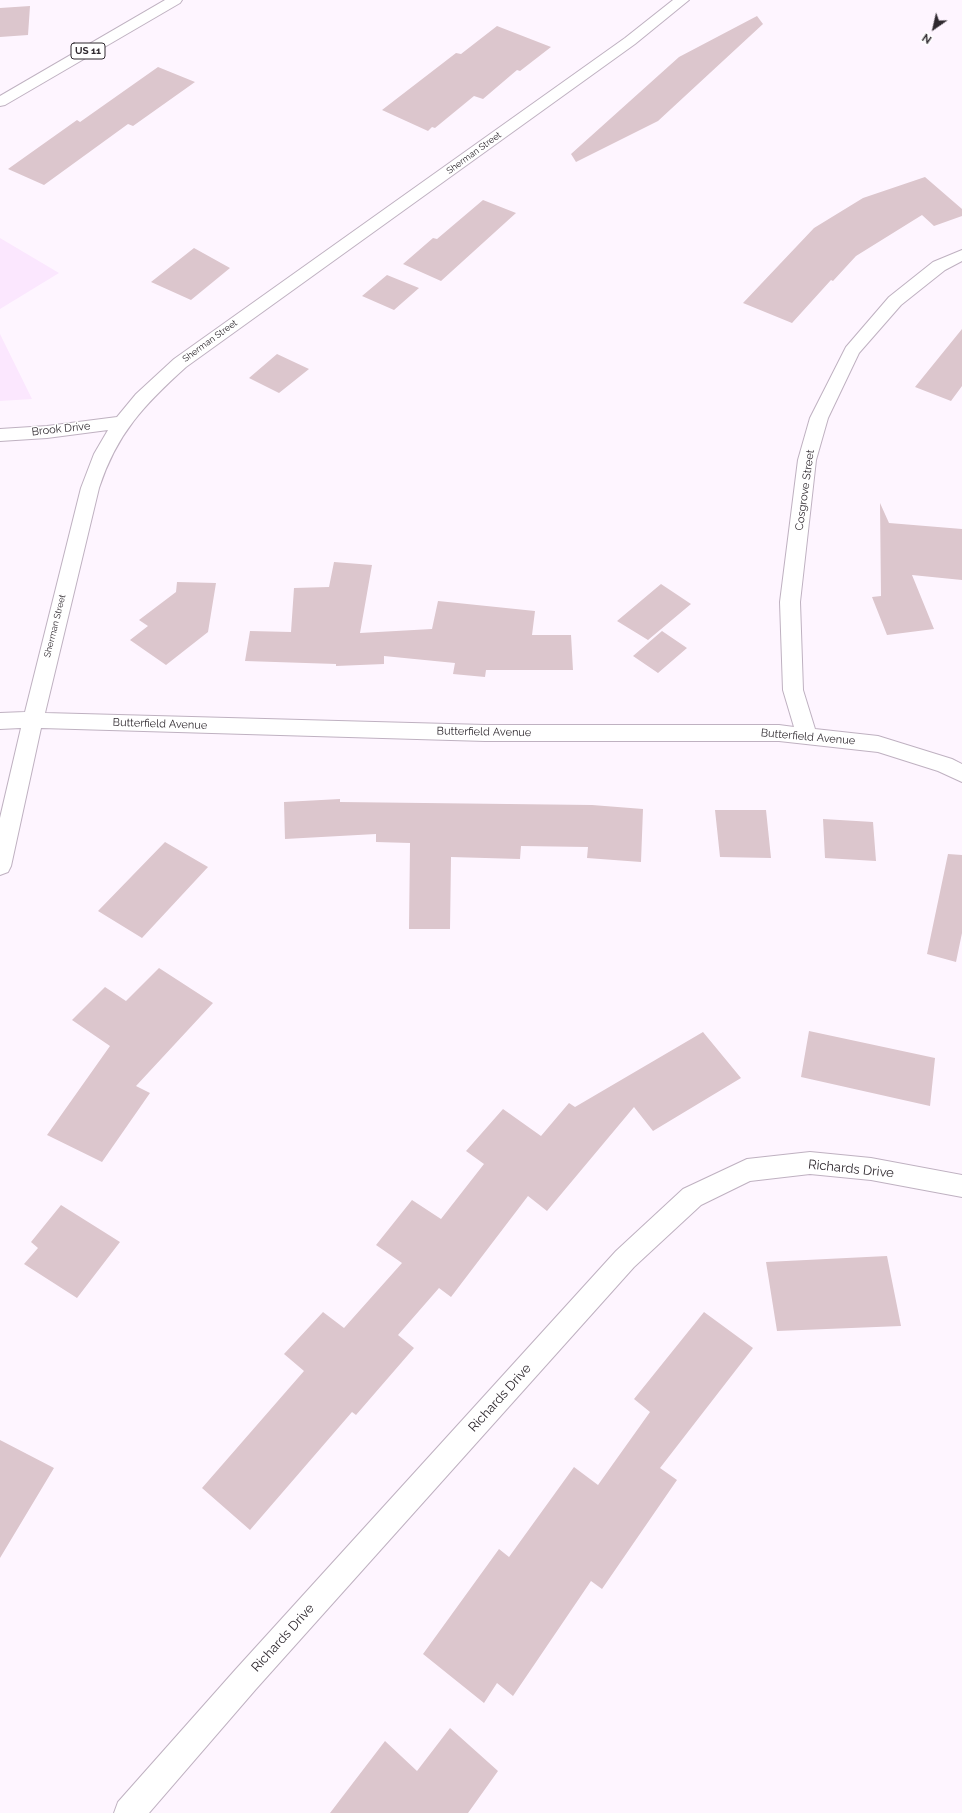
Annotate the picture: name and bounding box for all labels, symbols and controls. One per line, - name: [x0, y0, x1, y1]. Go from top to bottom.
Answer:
- north arrow: [914, 8, 954, 48]
- text: N: [920, 31, 934, 46]
- road number: US 11: [71, 43, 105, 59]
- street label: Sherman Street: [445, 130, 503, 176]
- street label: Sherman Street: [181, 318, 239, 364]
- street label: Brook Drive: [31, 419, 91, 439]
- street label: Cosgrove Street: [793, 449, 817, 531]
- street label: Sherman Street: [42, 593, 68, 659]
- street label: Butterfield Avenue: [112, 716, 208, 732]
- street label: Butterfield Avenue: [437, 725, 531, 739]
- street label: Butterfield Avenue: [760, 726, 856, 748]
- street label: Richards Drive: [807, 1157, 895, 1181]
- street label: Richards Drive: [465, 1361, 535, 1435]
- street label: Richards Drive: [248, 1601, 318, 1675]

